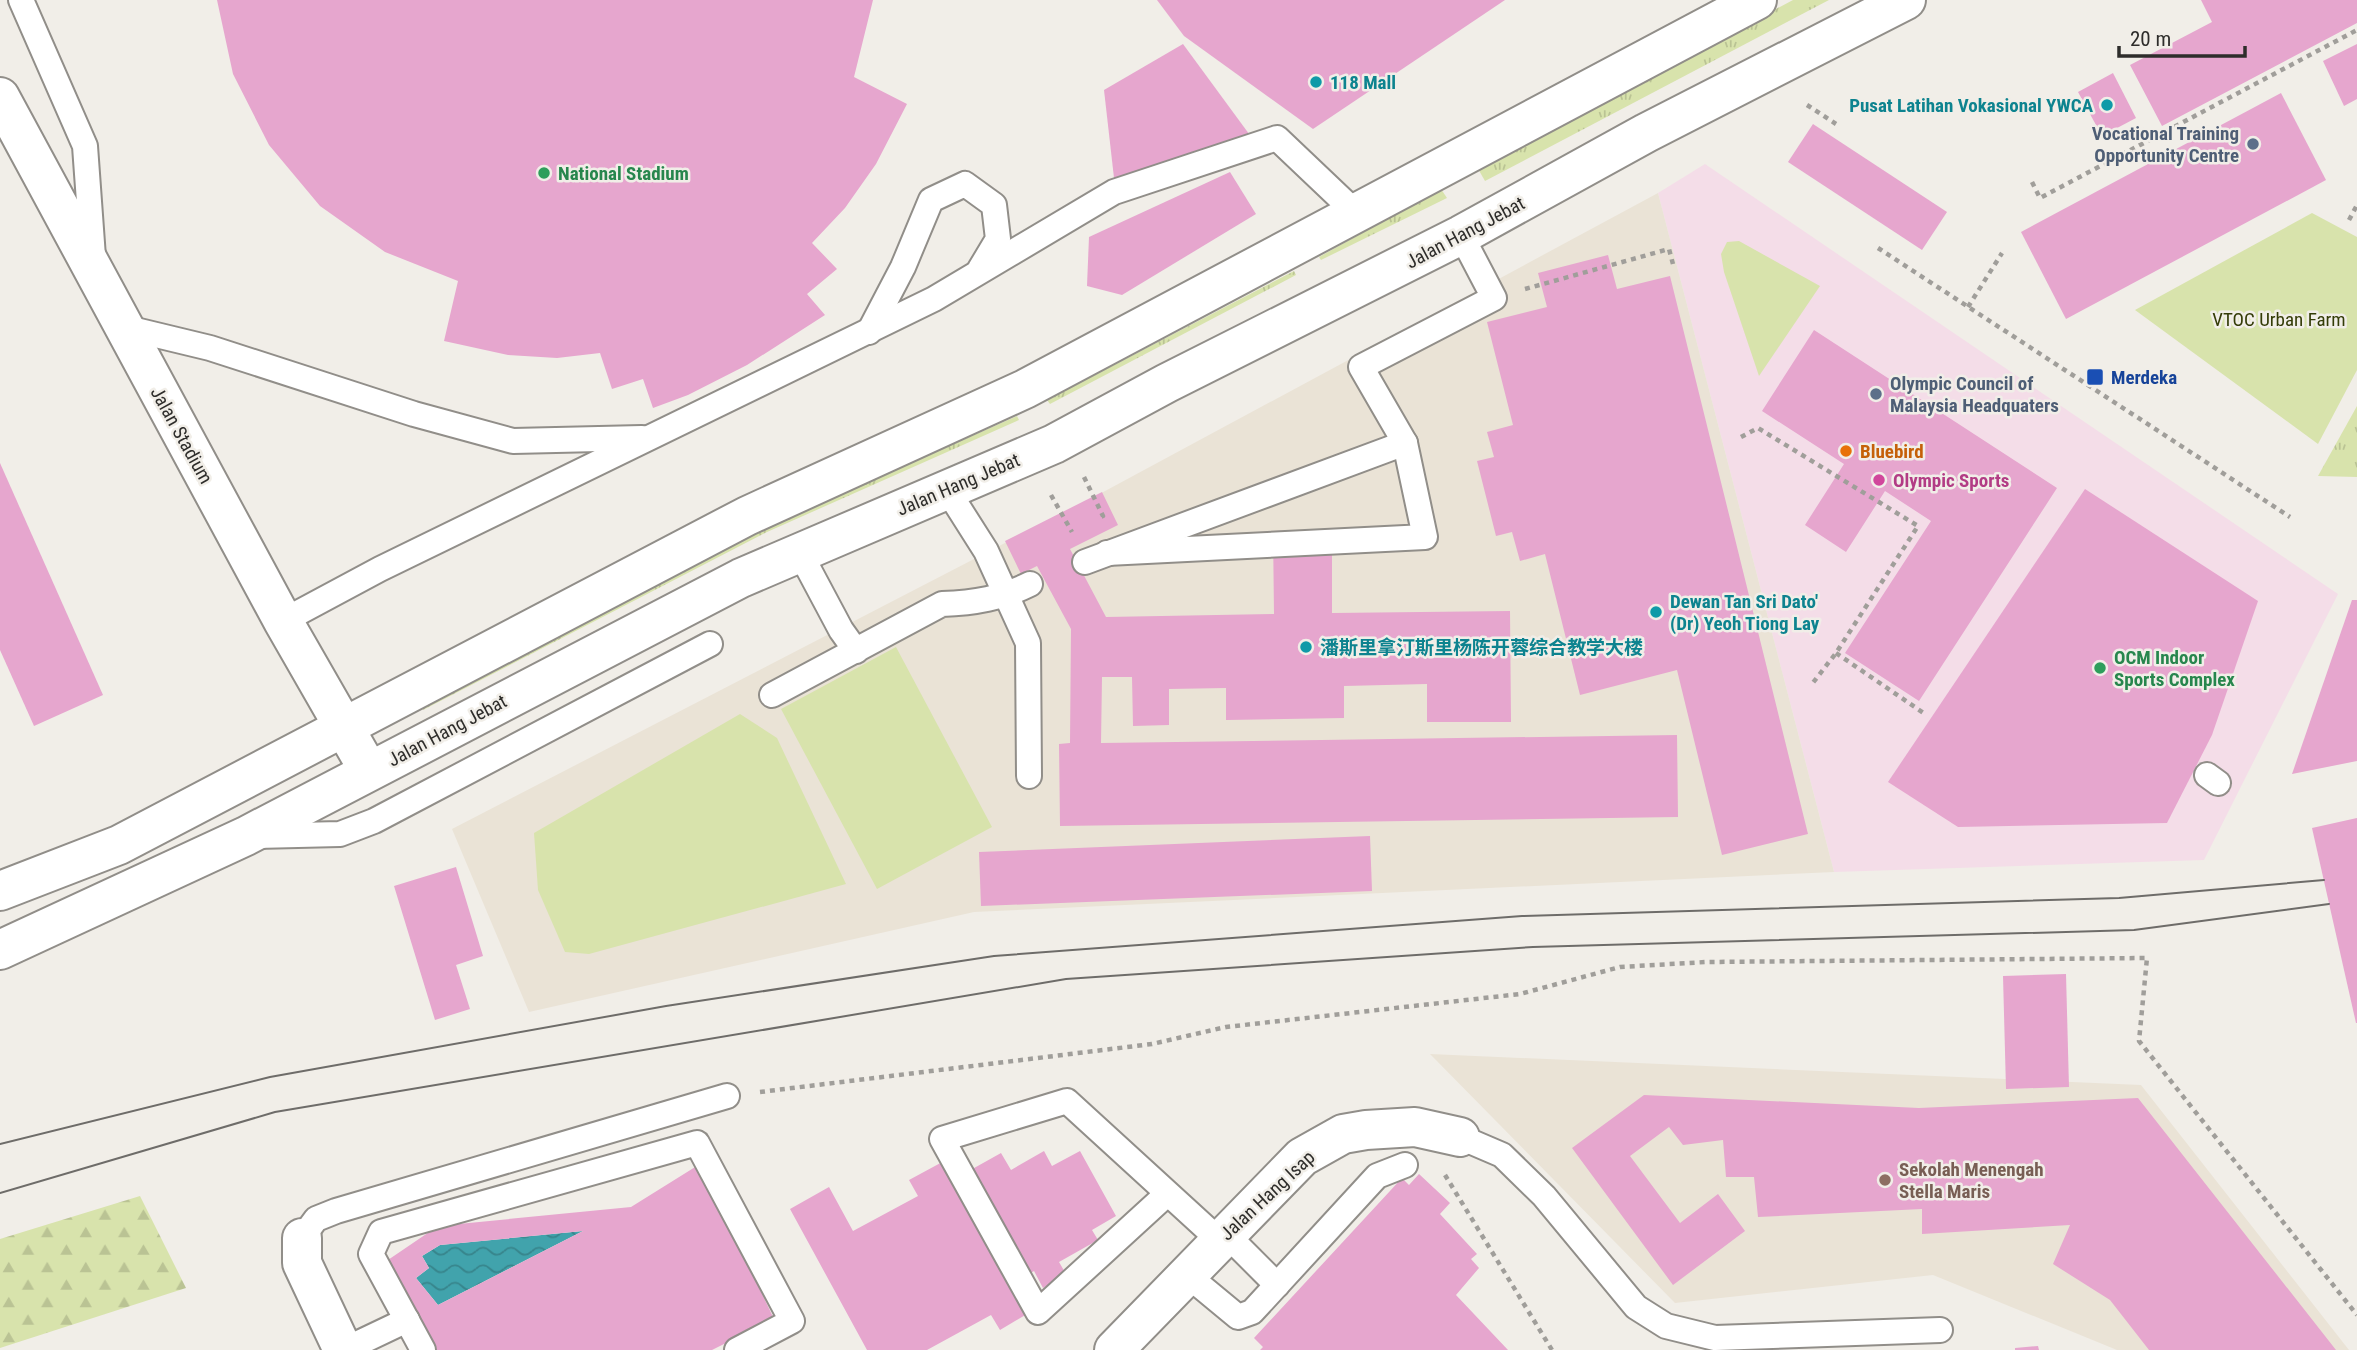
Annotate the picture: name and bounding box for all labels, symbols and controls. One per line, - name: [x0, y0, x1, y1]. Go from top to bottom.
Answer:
- scale bar: [2119, 14, 2245, 58]
- text: 20 m: [2130, 27, 2171, 51]
- place label: 118 Mall: [1330, 71, 1396, 94]
- marker: 118 Mall: [1308, 74, 1324, 90]
- place label: Pusat Latihan Vokasional YWCA: [1849, 94, 2094, 117]
- marker: Pusat Latihan Vokasional YWCA: [2099, 97, 2115, 113]
- place label: Vocational Training Opportunity Centre: [2092, 122, 2239, 167]
- marker: Vocational Training Opportunity Centre: [2245, 136, 2261, 152]
- place label: National Stadium: [558, 162, 689, 185]
- marker: National Stadium: [536, 165, 552, 181]
- street label: Jalan Hang Jebat: [1402, 191, 1529, 273]
- park label: VTOC Urban Farm: [2212, 308, 2346, 331]
- place label: Merdeka: [2111, 366, 2177, 389]
- marker: Merdeka: [2085, 367, 2105, 387]
- place label: Olympic Council of Malaysia Headquaters: [1890, 372, 2059, 417]
- street label: Jalan Stadium: [146, 383, 218, 488]
- marker: Olympic Council of Malaysia Headquaters: [1868, 386, 1884, 402]
- place label: Bluebird: [1860, 440, 1924, 463]
- marker: Bluebird: [1838, 443, 1854, 459]
- street label: Jalan Hang Jebat: [893, 448, 1023, 521]
- place label: Olympic Sports: [1893, 469, 2009, 492]
- marker: Olympic Sports: [1871, 472, 1887, 488]
- place label: Dewan Tan Sri Dato' (Dr) Yeoh Tiong Lay: [1670, 590, 1820, 635]
- marker: Dewan Tan Sri Dato' (Dr) Yeoh Tiong Lay: [1648, 604, 1664, 620]
- place label: 潘斯里拿汀斯里杨陈开蓉综合教学大楼: [1320, 636, 1643, 659]
- marker: 潘斯里拿汀斯里杨陈开蓉综合教学大楼: [1298, 639, 1314, 655]
- place label: OCM Indoor Sports Complex: [2114, 646, 2235, 691]
- marker: OCM Indoor Sports Complex: [2092, 660, 2108, 676]
- street label: Jalan Hang Jebat: [384, 689, 511, 771]
- street label: Jalan Hang Isap: [1215, 1146, 1319, 1245]
- place label: Sekolah Menengah Stella Maris: [1899, 1158, 2044, 1203]
- marker: Sekolah Menengah Stella Maris: [1877, 1172, 1893, 1188]

